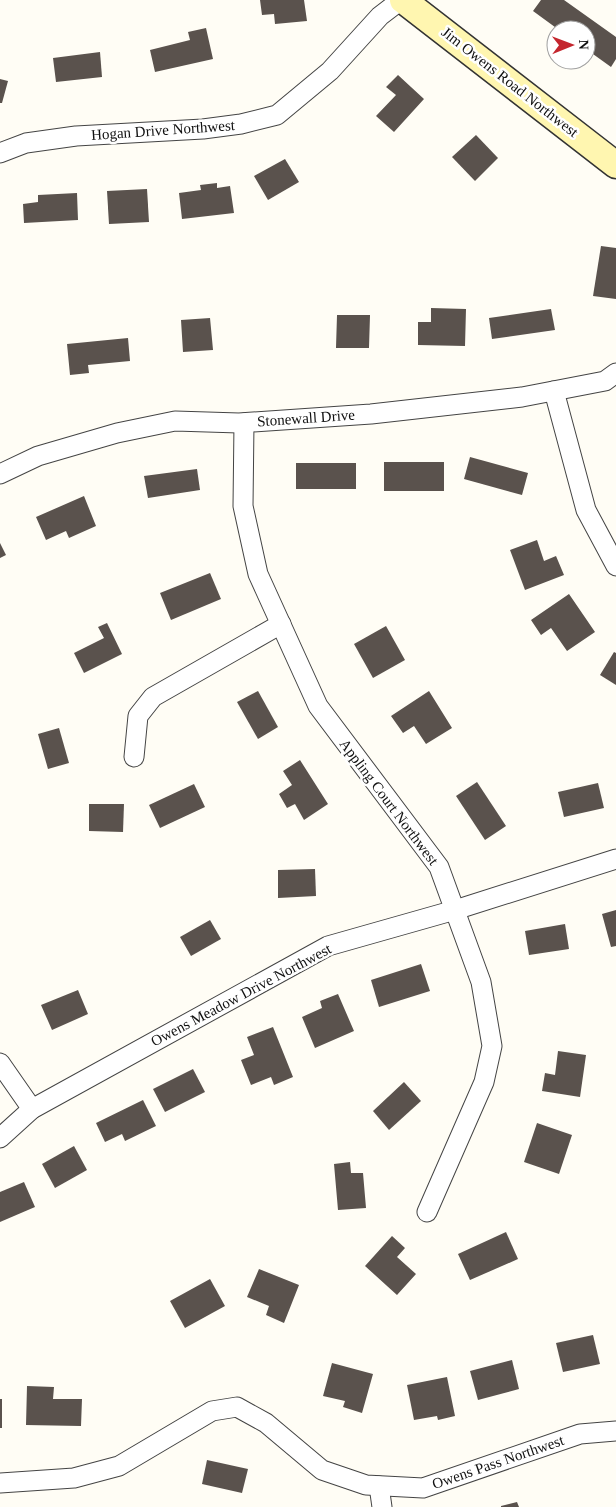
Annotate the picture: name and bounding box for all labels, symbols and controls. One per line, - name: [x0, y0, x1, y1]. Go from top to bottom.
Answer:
- north arrow: [546, 20, 596, 70]
- street label: Jim Owens Road Northwest: [438, 23, 582, 141]
- street label: Hogan Drive Northwest: [91, 117, 236, 143]
- street label: Stonewall Drive: [257, 407, 356, 429]
- street label: Appling Court Northwest: [336, 736, 442, 869]
- street label: Owens Meadow Drive Northwest: [148, 940, 335, 1049]
- street label: Owens Pass Northwest: [430, 1432, 567, 1492]

